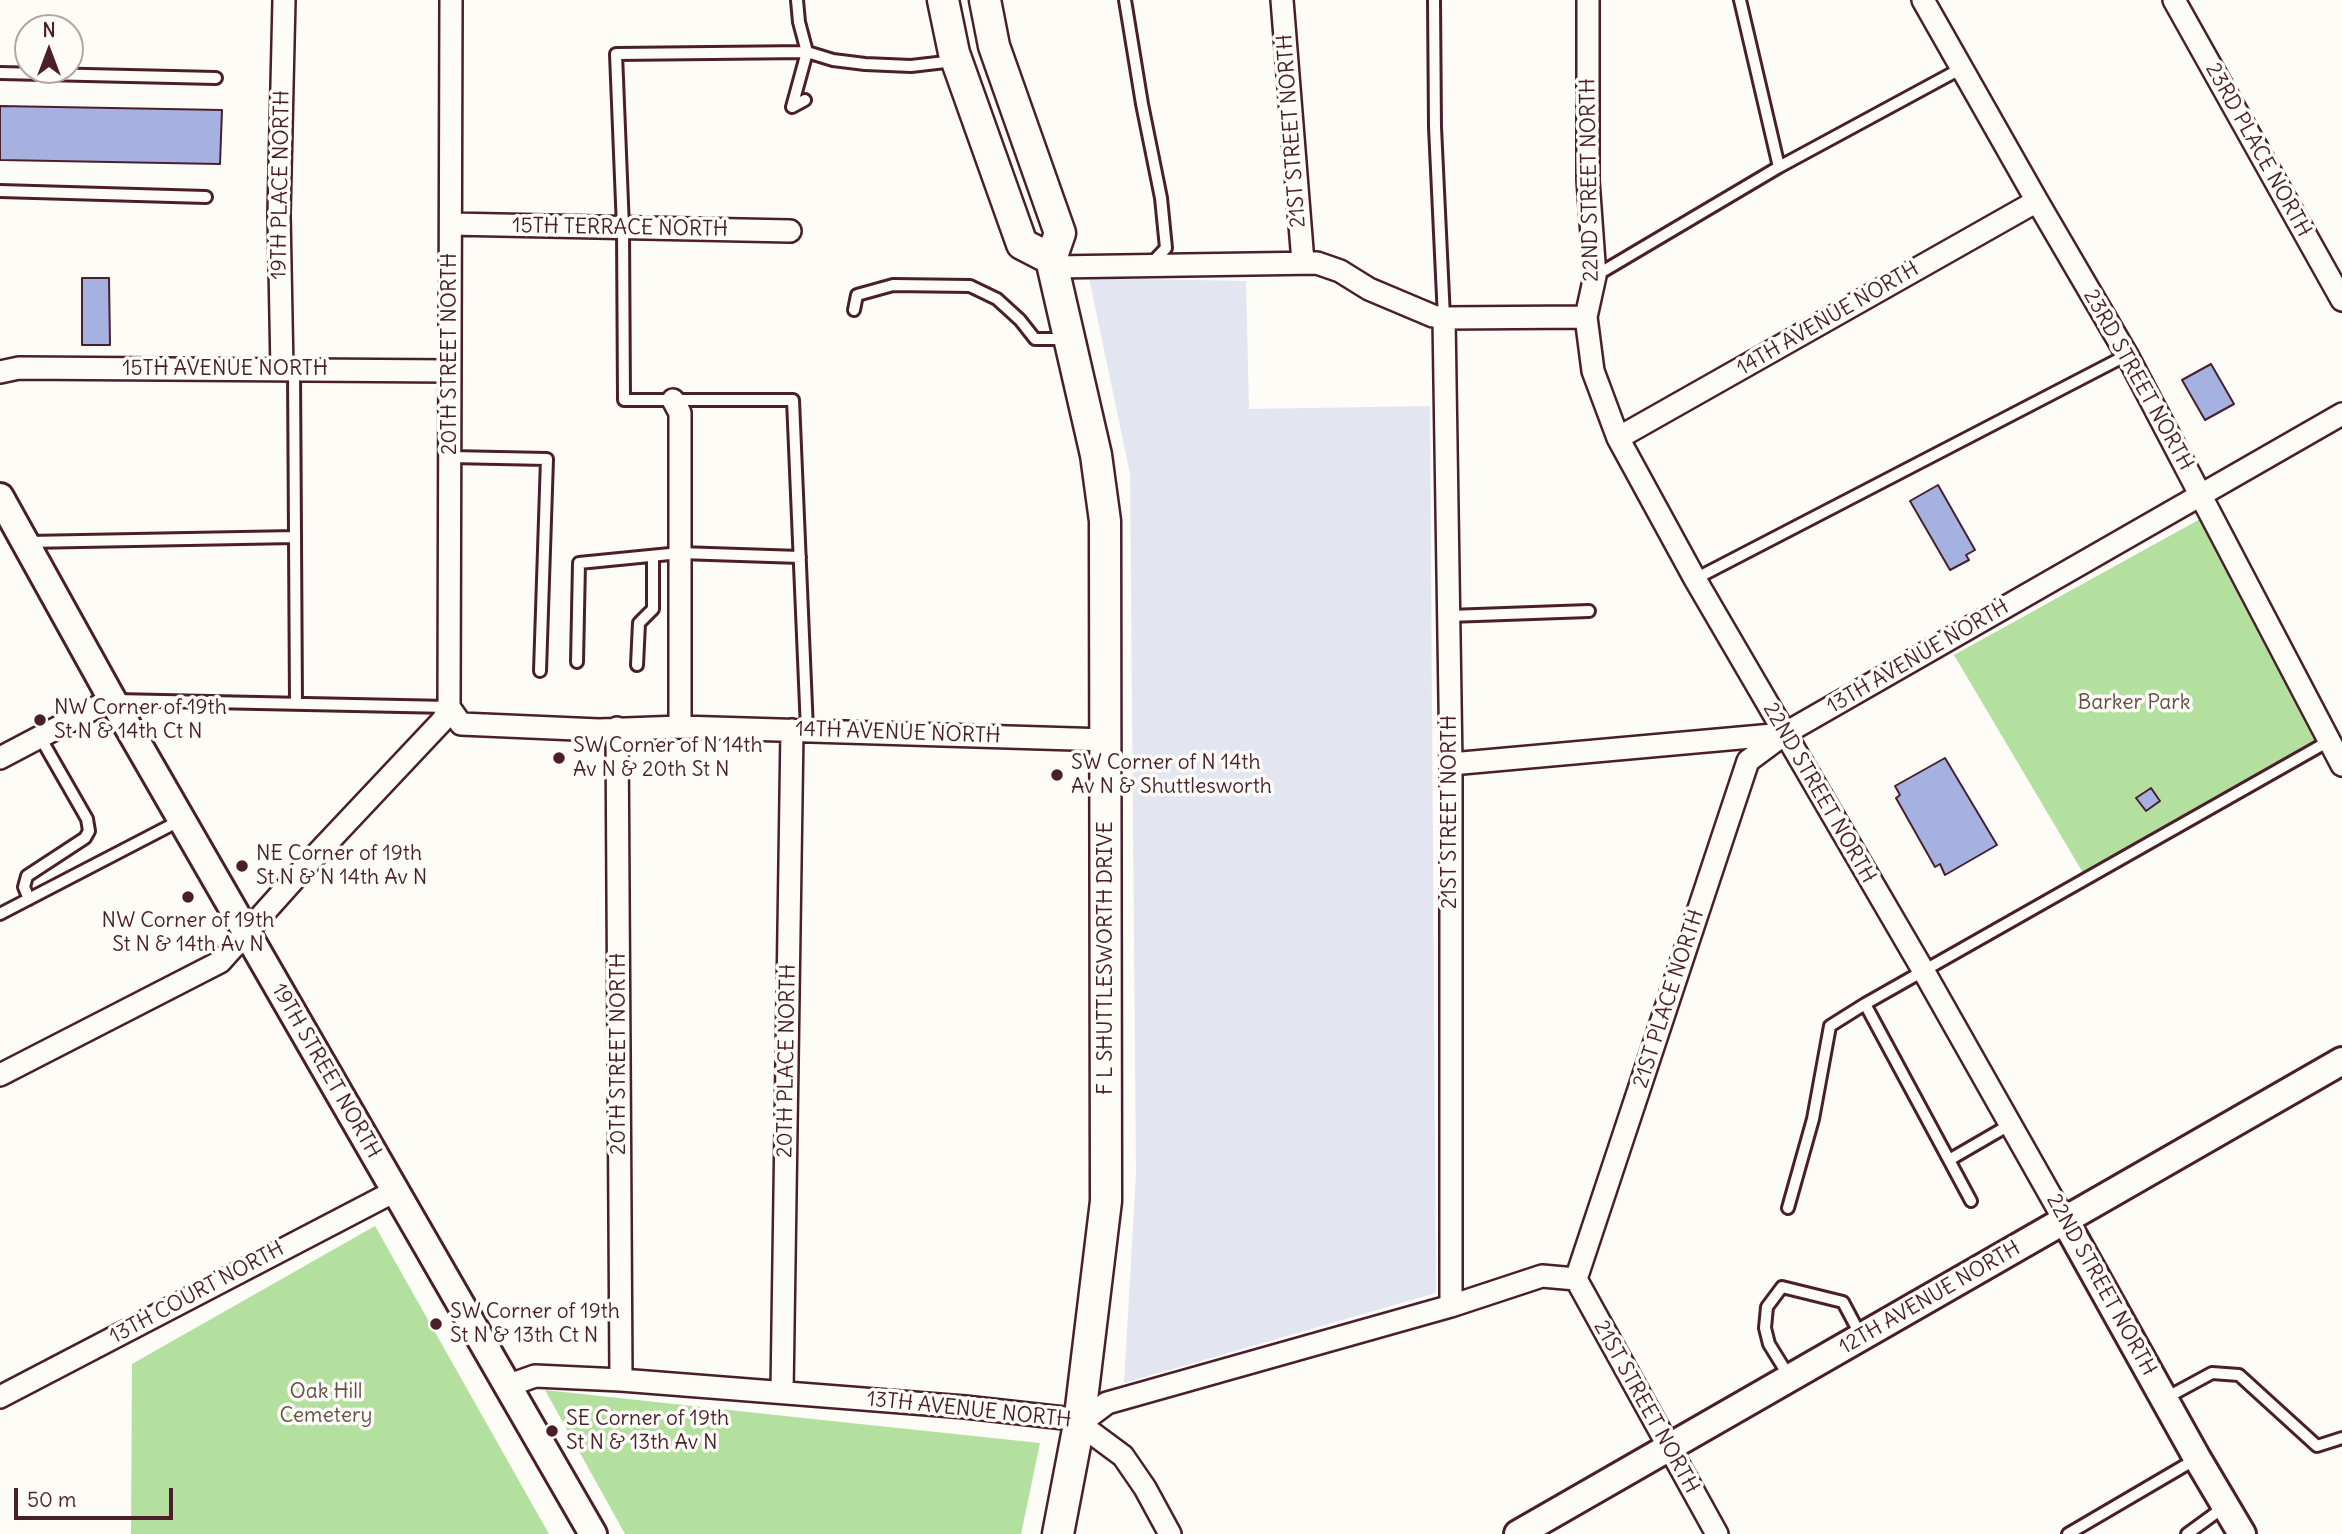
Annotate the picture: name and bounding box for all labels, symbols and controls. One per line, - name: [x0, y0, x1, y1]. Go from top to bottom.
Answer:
- north arrow: [14, 14, 84, 84]
- text: N: [42, 18, 56, 42]
- street label: 21ST STREET NORTH: [1273, 33, 1311, 229]
- street label: 23RD PLACE NORTH: [2200, 59, 2316, 241]
- street label: 22ND STREET NORTH: [1576, 78, 1604, 282]
- street label: 19TH PLACE NORTH: [267, 90, 295, 280]
- street label: 15TH TERRACE NORTH: [512, 214, 728, 242]
- street label: 20TH STREET NORTH: [437, 253, 463, 455]
- street label: 14TH AVENUE NORTH: [1733, 257, 1923, 381]
- street label: 23RD STREET NORTH: [2078, 285, 2198, 475]
- street label: 15TH AVENUE NORTH: [122, 356, 328, 382]
- street label: 13TH AVENUE NORTH: [1823, 595, 2013, 719]
- park label: Barker Park: [2077, 690, 2191, 716]
- place label: NW Corner of 19th St N & 14th Ct N: [54, 695, 227, 745]
- street label: 22ND STREET NORTH: [1757, 698, 1881, 888]
- marker: NW Corner of 19th St N & 14th Ct N: [32, 712, 48, 728]
- street label: 21ST STREET NORTH: [1437, 715, 1463, 909]
- street label: 14TH AVENUE NORTH: [795, 717, 1001, 749]
- place label: SW Corner of N 14th Av N & 20th St N: [573, 733, 763, 783]
- marker: SW Corner of N 14th Av N & 20th St N: [551, 750, 567, 766]
- place label: SW Corner of N 14th Av N & Shuttlesworth: [1071, 750, 1272, 800]
- marker: SW Corner of N 14th Av N & Shuttlesworth: [1049, 767, 1065, 783]
- street label: F L SHUTTLESWORTH DRIVE: [1093, 821, 1119, 1095]
- place label: NE Corner of 19th St N & N 14th Av N: [256, 841, 427, 891]
- marker: NE Corner of 19th St N & N 14th Av N: [234, 858, 250, 874]
- marker: NW Corner of 19th St N & 14th Av N: [180, 889, 196, 905]
- street label: 21ST PLACE NORTH: [1628, 907, 1710, 1091]
- place label: NW Corner of 19th St N & 14th Av N: [102, 908, 274, 958]
- street label: 20TH STREET NORTH: [606, 953, 632, 1155]
- street label: 20TH PLACE NORTH: [773, 964, 801, 1158]
- street label: 19TH STREET NORTH: [266, 979, 386, 1163]
- street label: 22ND STREET NORTH: [2041, 1190, 2161, 1380]
- street label: 13TH COURT NORTH: [105, 1236, 289, 1350]
- street label: 12TH AVENUE NORTH: [1835, 1236, 2025, 1360]
- place label: SW Corner of 19th St N & 13th Ct N: [450, 1299, 620, 1349]
- marker: SW Corner of 19th St N & 13th Ct N: [428, 1316, 444, 1332]
- street label: 21ST STREET NORTH: [1588, 1316, 1704, 1498]
- park label: Oak Hill Cemetery: [280, 1379, 372, 1429]
- street label: 13TH AVENUE NORTH: [865, 1387, 1073, 1433]
- place label: SE Corner of 19th St N & 13th Av N: [566, 1406, 729, 1456]
- marker: SE Corner of 19th St N & 13th Av N: [544, 1423, 560, 1439]
- scale bar: [18, 1474, 177, 1518]
- text: 50 m: [27, 1486, 76, 1513]

